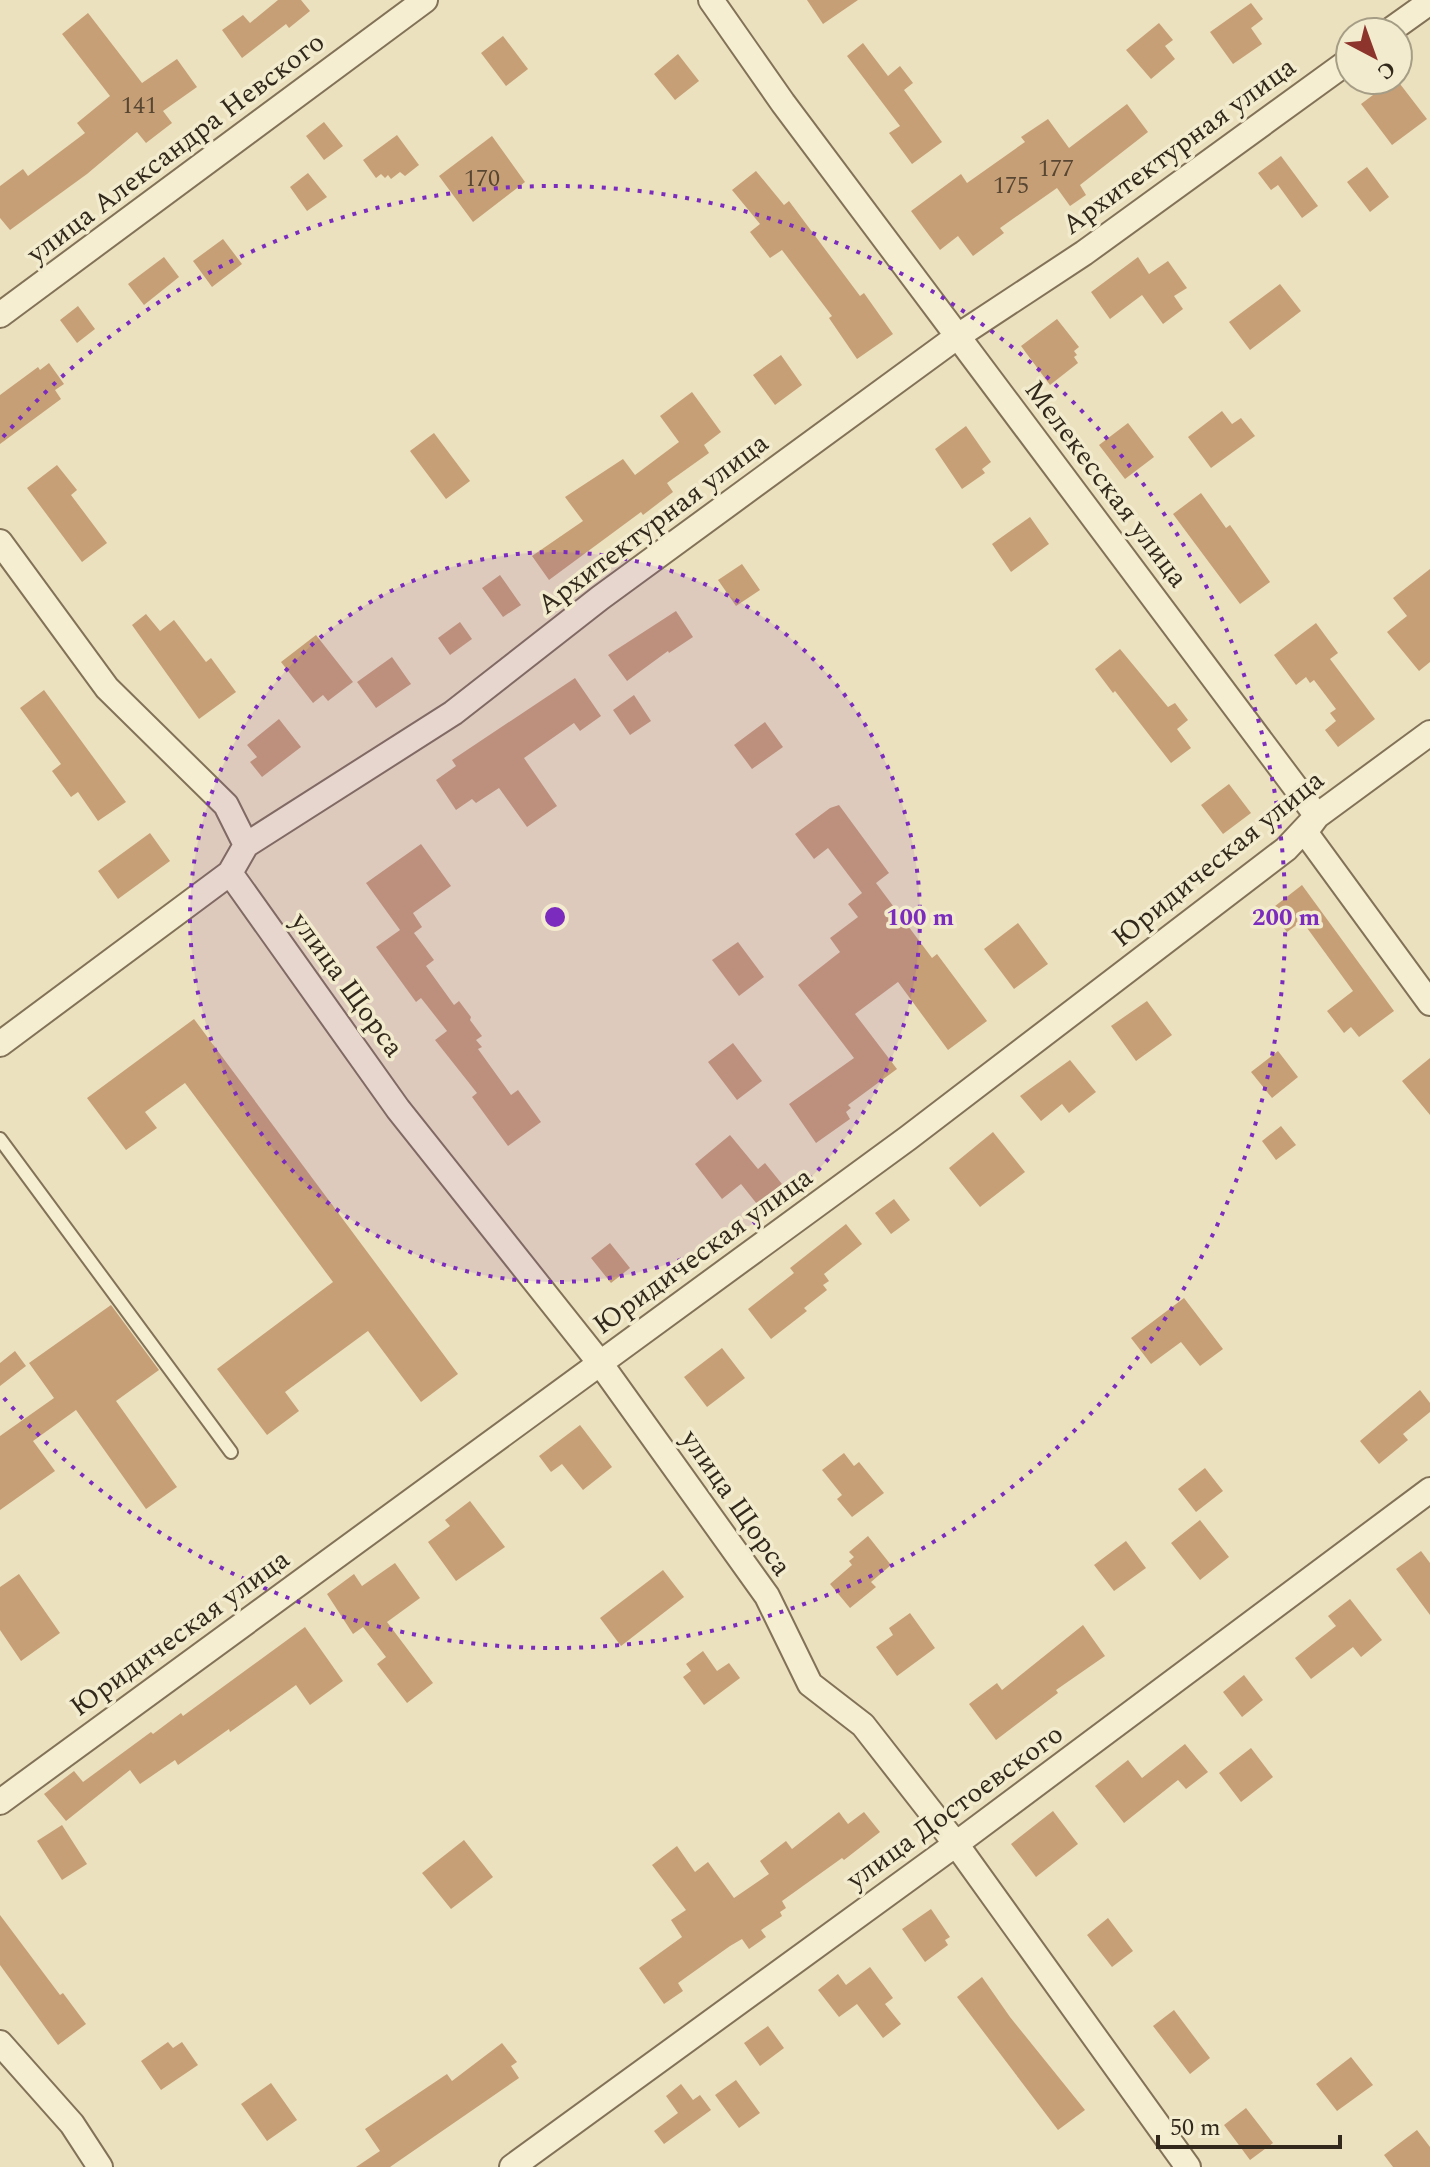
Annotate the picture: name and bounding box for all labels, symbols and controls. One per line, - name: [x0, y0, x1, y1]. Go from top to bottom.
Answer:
- north arrow: [1334, 16, 1414, 96]
- street label: улица Александра Невского: [17, 21, 334, 275]
- street label: Архитектурная улица: [1053, 46, 1305, 246]
- text: С: [1369, 52, 1403, 88]
- house number: 141: [121, 88, 157, 124]
- house number: 177: [1038, 151, 1074, 187]
- house number: 170: [464, 161, 500, 197]
- house number: 175: [993, 168, 1029, 204]
- street label: Мелекесская улица: [1013, 371, 1199, 597]
- street label: Архитектурная улица: [528, 422, 778, 626]
- street label: Юридическая улица: [1102, 759, 1334, 958]
- text: 100 m: [886, 900, 954, 936]
- text: 200 m: [1252, 900, 1320, 936]
- street label: улица Щорса: [279, 903, 415, 1067]
- centre of rings: [541, 903, 569, 931]
- street label: Юридическая улица: [584, 1156, 822, 1346]
- street label: улица Щорса: [669, 1420, 803, 1585]
- street label: Юридическая улица: [61, 1538, 299, 1728]
- street label: улица Достоевского: [837, 1713, 1073, 1901]
- scale bar: [1158, 2099, 1340, 2149]
- text: 50 m: [1170, 2110, 1221, 2146]

